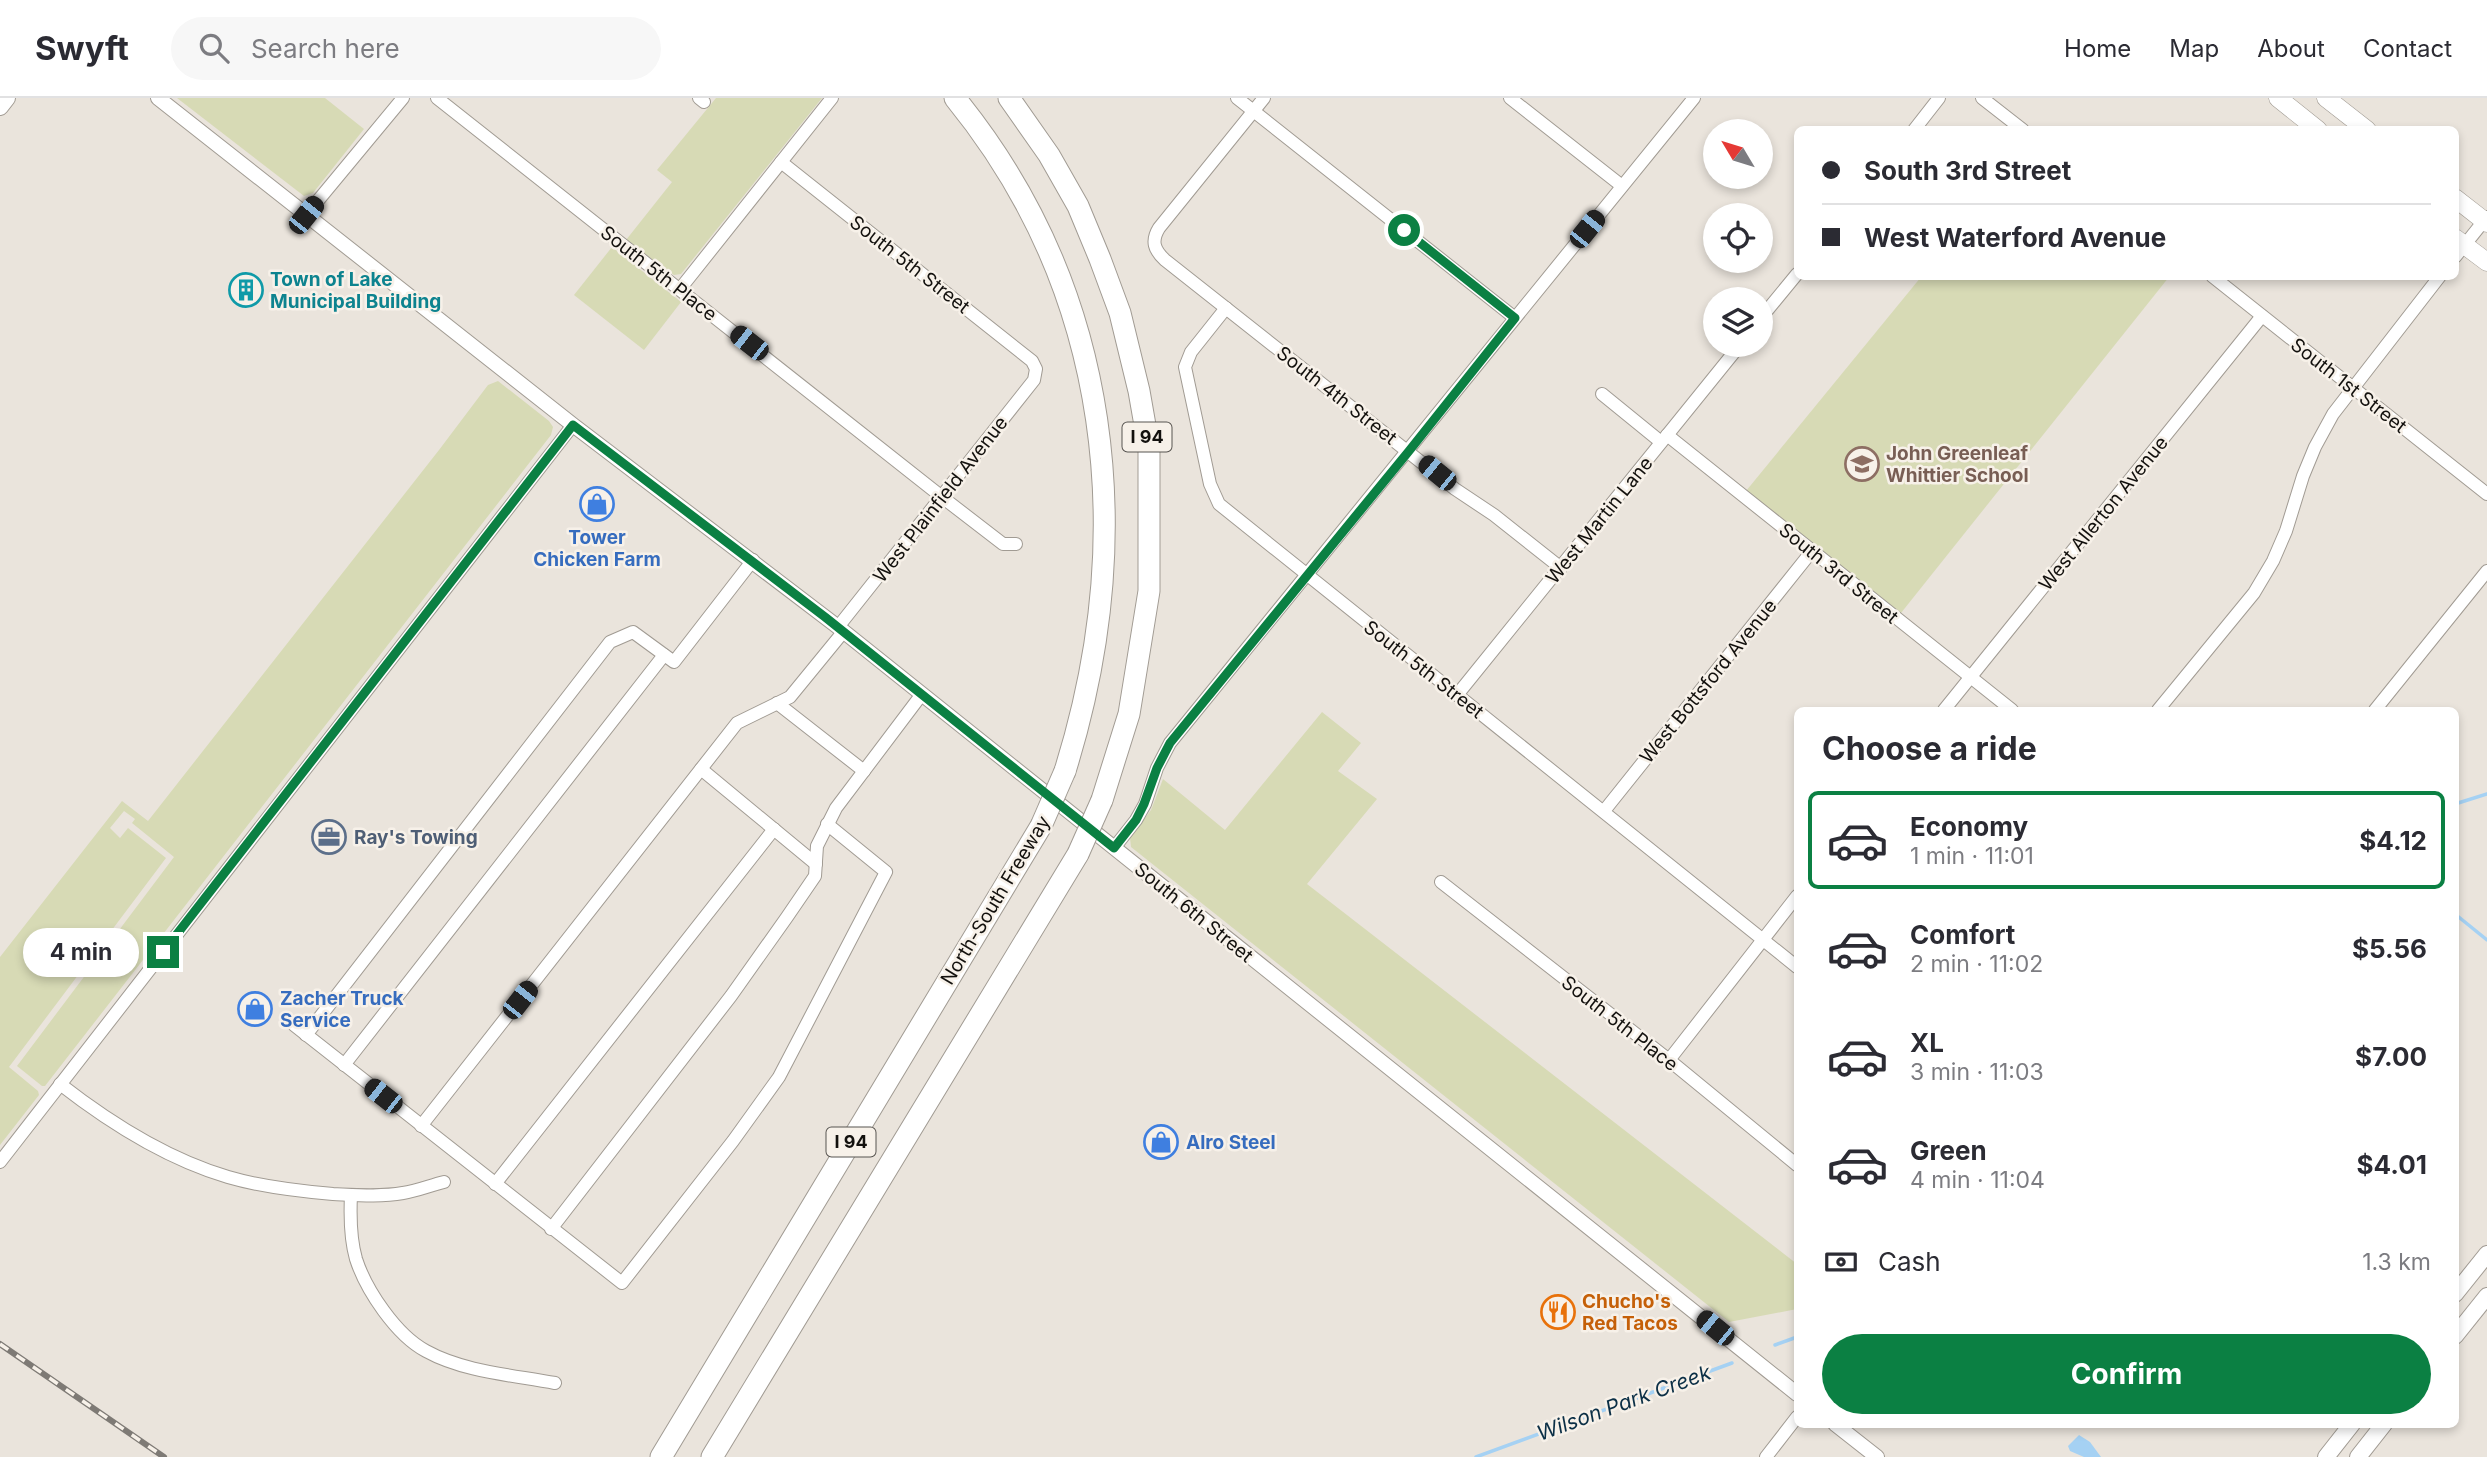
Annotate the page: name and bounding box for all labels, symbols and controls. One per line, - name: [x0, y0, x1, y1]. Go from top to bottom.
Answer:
- search box: [171, 17, 661, 80]
- text: Swyft: [35, 28, 129, 68]
- icon: search: [195, 29, 233, 67]
- text: Search here: [251, 33, 400, 64]
- text: Home: [2064, 34, 2131, 63]
- text: Map: [2169, 34, 2219, 63]
- text: About: [2257, 34, 2325, 63]
- text: Contact: [2363, 34, 2452, 63]
- north arrow: [1703, 119, 1773, 189]
- map controls: [1703, 119, 1773, 357]
- text: South 3rd Street: [1864, 155, 2071, 186]
- car: [285, 192, 328, 238]
- button: locate: [1703, 203, 1773, 273]
- car: [1566, 206, 1609, 252]
- street label: South 5th Street: [845, 211, 974, 318]
- route start: [1388, 214, 1420, 246]
- street label: South 5th Place: [596, 221, 721, 326]
- text: West Waterford Avenue: [1864, 222, 2166, 253]
- place label: Town of Lake Municipal Building: [270, 268, 441, 313]
- building icon: Town of Lake Municipal Building: [227, 271, 265, 309]
- button: layers: [1703, 287, 1773, 357]
- car: [726, 322, 773, 364]
- street label: South 1st Street: [2286, 333, 2411, 438]
- street label: South 4th Street: [1272, 341, 1401, 449]
- street label: West Plainfield Avenue: [868, 412, 1012, 587]
- road number: I 94: [1122, 422, 1172, 452]
- street label: West Allerton Avenue: [2034, 431, 2173, 595]
- place label: John Greenleaf Whittier School: [1886, 442, 2029, 487]
- school or university icon: John Greenleaf Whittier School: [1843, 445, 1881, 483]
- car: [1415, 452, 1460, 494]
- street label: West Martin Lane: [1541, 452, 1658, 588]
- shop icon: Tower Chicken Farm: [578, 485, 616, 523]
- street label: South 3rd Street: [1774, 518, 1903, 629]
- place label: Tower Chicken Farm: [533, 526, 661, 571]
- street label: West Bottsford Avenue: [1635, 595, 1782, 768]
- street label: South 5th Street: [1359, 616, 1488, 723]
- text: Choose a ride: [1822, 729, 2037, 768]
- icon: car: [1826, 809, 1889, 872]
- street label: North-South Freeway: [936, 811, 1055, 989]
- text: Economy: [1910, 811, 2028, 842]
- office icon: Ray's Towing: [310, 818, 348, 856]
- text: $4.12: [2359, 825, 2427, 856]
- place label: Ray's Towing: [354, 826, 478, 849]
- text: 1 min · 11:01: [1910, 842, 2034, 870]
- street label: South 6th Street: [1130, 858, 1258, 967]
- icon: car: [1826, 917, 1889, 980]
- text: Comfort: [1910, 919, 2015, 950]
- callout: 4 min: [23, 928, 138, 976]
- text: $5.56: [2352, 933, 2427, 964]
- route end: [147, 936, 179, 968]
- text: 4 min: [50, 938, 112, 966]
- text: 2 min · 11:02: [1910, 950, 2043, 978]
- street label: South 5th Place: [1557, 971, 1682, 1076]
- car: [499, 977, 542, 1023]
- place label: Zacher Truck Service: [280, 987, 404, 1032]
- shop icon: Zacher Truck Service: [236, 990, 274, 1028]
- icon: car: [1826, 1025, 1889, 1088]
- text: XL: [1910, 1027, 1944, 1058]
- text: $7.00: [2355, 1041, 2427, 1072]
- text: 3 min · 11:03: [1910, 1058, 2044, 1086]
- car: [360, 1075, 407, 1117]
- shop icon: Alro Steel: [1142, 1123, 1180, 1161]
- road number: I 94: [826, 1128, 876, 1156]
- place label: Alro Steel: [1186, 1131, 1276, 1154]
- icon: car: [1826, 1133, 1889, 1196]
- text: Green: [1910, 1135, 1987, 1166]
- text: $4.01: [2357, 1149, 2427, 1180]
- text: 4 min · 11:04: [1910, 1166, 2045, 1194]
- icon: cash: [1822, 1243, 1860, 1281]
- text: Cash: [1878, 1246, 1941, 1277]
- text: 1.3 km: [2362, 1248, 2431, 1276]
- place label: Chucho's Red Tacos: [1582, 1290, 1678, 1335]
- restaurant icon: Chucho's Red Tacos: [1539, 1293, 1577, 1331]
- car: [1693, 1307, 1738, 1349]
- button: Confirm: [1822, 1334, 2431, 1414]
- water label: Wilson Park Creek: [1533, 1359, 1715, 1446]

